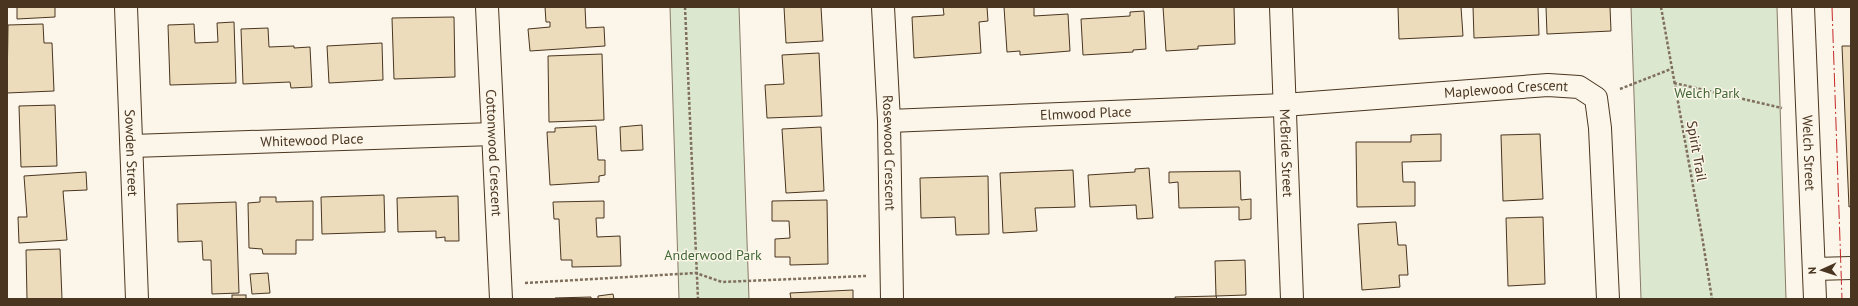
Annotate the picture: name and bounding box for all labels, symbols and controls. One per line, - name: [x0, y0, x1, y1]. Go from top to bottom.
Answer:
- street label: Maplewood Crescent: [1443, 76, 1569, 102]
- park label: Welch Park: [1674, 84, 1740, 102]
- street label: Cottonwood Crescent: [482, 89, 506, 217]
- street label: Rosewood Crescent: [879, 95, 900, 211]
- street label: Elmwood Place: [1040, 102, 1132, 124]
- street label: McBride Street: [1276, 108, 1297, 198]
- street label: Sowden Street: [121, 109, 142, 197]
- street label: Welch Street: [1798, 115, 1820, 191]
- street label: Spirit Trail: [1683, 119, 1711, 183]
- street label: Whitewood Place: [260, 129, 364, 151]
- park label: Anderwood Park: [664, 246, 762, 264]
- north arrow: [1802, 250, 1842, 290]
- text: N: [1805, 267, 1819, 275]

